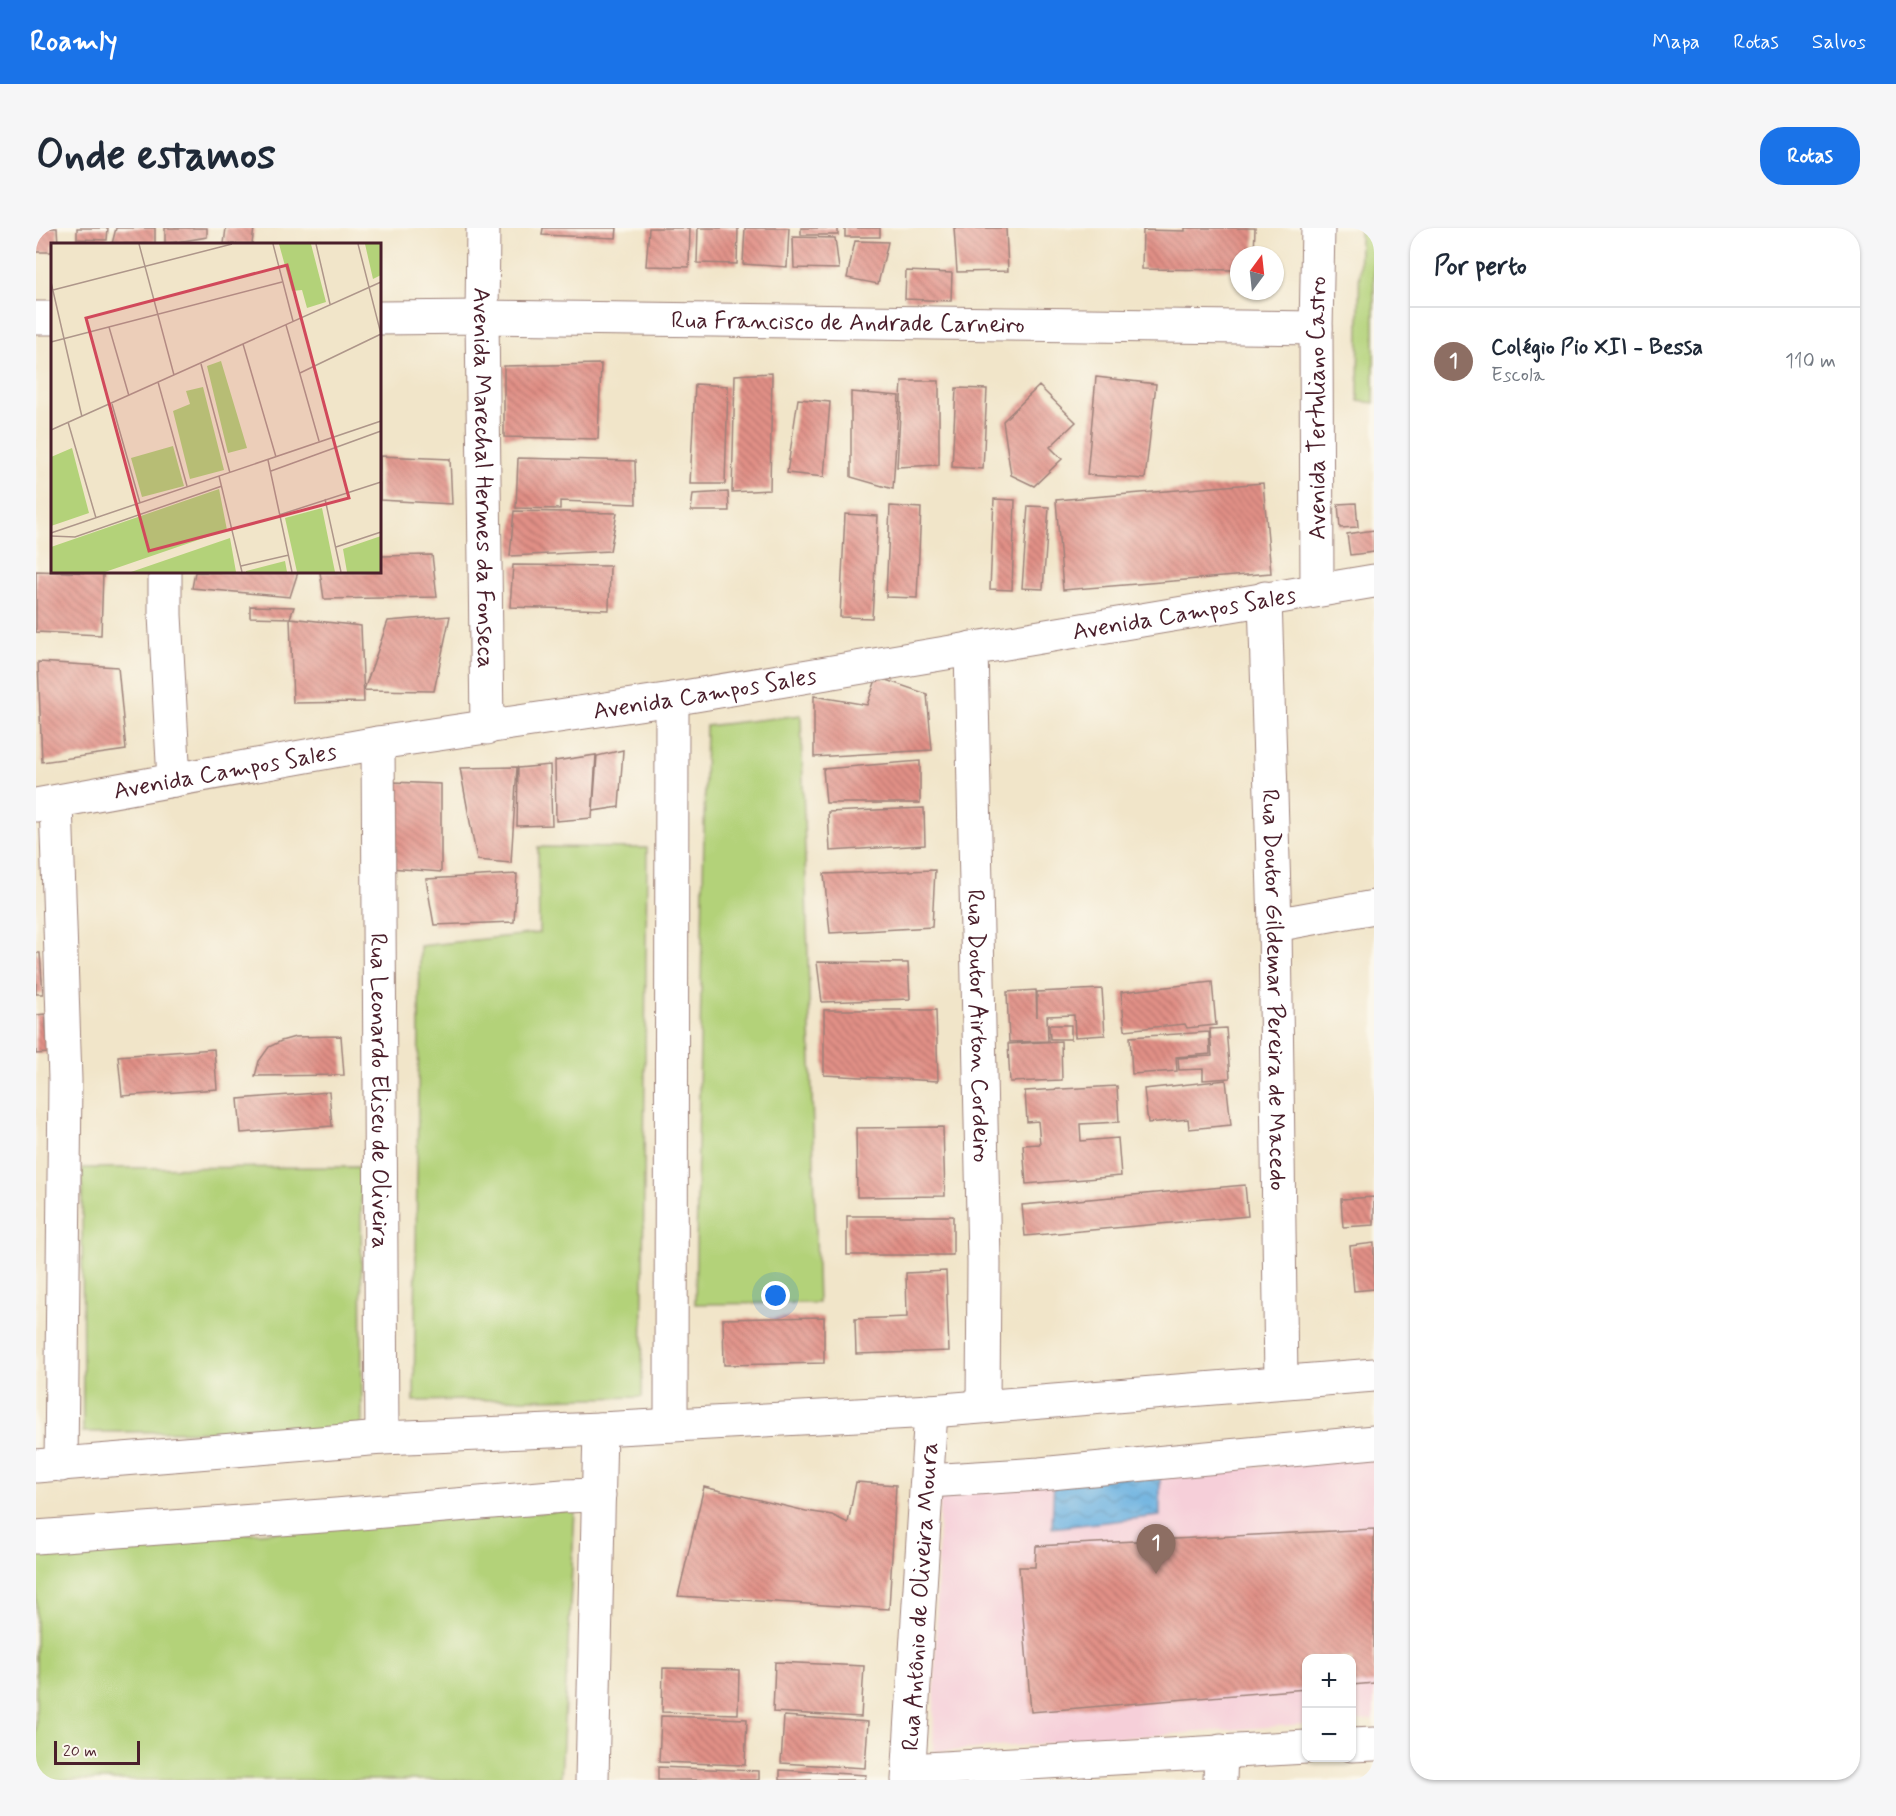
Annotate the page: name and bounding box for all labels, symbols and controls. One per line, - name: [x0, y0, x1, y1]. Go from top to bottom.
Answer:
- text: Roamly: [30, 24, 118, 61]
- text: Mapa: [1652, 28, 1700, 56]
- text: Rotas: [1733, 28, 1779, 56]
- text: Salvos: [1812, 28, 1866, 56]
- button: Rotas: [1760, 127, 1860, 185]
- text: Onde estamos: [36, 129, 276, 184]
- inset map: [51, 243, 381, 573]
- north arrow: [1230, 246, 1284, 300]
- text: Por perto: [1434, 250, 1527, 284]
- street label: Avenida Tertuliano Castro: [1302, 276, 1334, 540]
- street label: Avenida Marechal Hermes da Fonseca: [465, 287, 500, 669]
- street label: Rua Francisco de Andrade Carneiro: [671, 305, 1025, 341]
- text: Colégio Pio XII - Bessa: [1491, 334, 1703, 362]
- text: 1: [1449, 348, 1458, 375]
- text: 110 m: [1785, 348, 1836, 375]
- text: Escola: [1491, 362, 1545, 389]
- street label: Avenida Campos Sales: [1070, 580, 1299, 648]
- street label: Avenida Campos Sales: [591, 661, 819, 728]
- street label: Avenida Campos Sales: [111, 737, 340, 808]
- street label: Rua Doutor Gildemar Pereira de Macedo: [1254, 789, 1292, 1191]
- street label: Rua Doutor Airton Cordeiro: [959, 889, 996, 1163]
- street label: Rua Leonardo Eliseu de Oliveira: [362, 933, 395, 1249]
- your location: [761, 1281, 790, 1310]
- street label: Rua Antônio de Oliveira Moura: [896, 1441, 946, 1752]
- pin: 1: [1136, 1524, 1176, 1574]
- map controls: [1302, 1654, 1356, 1762]
- button: +: [1302, 1654, 1356, 1708]
- button: −: [1302, 1708, 1356, 1762]
- scale bar: [54, 1738, 140, 1766]
- text: 20 m: [63, 1741, 97, 1762]

